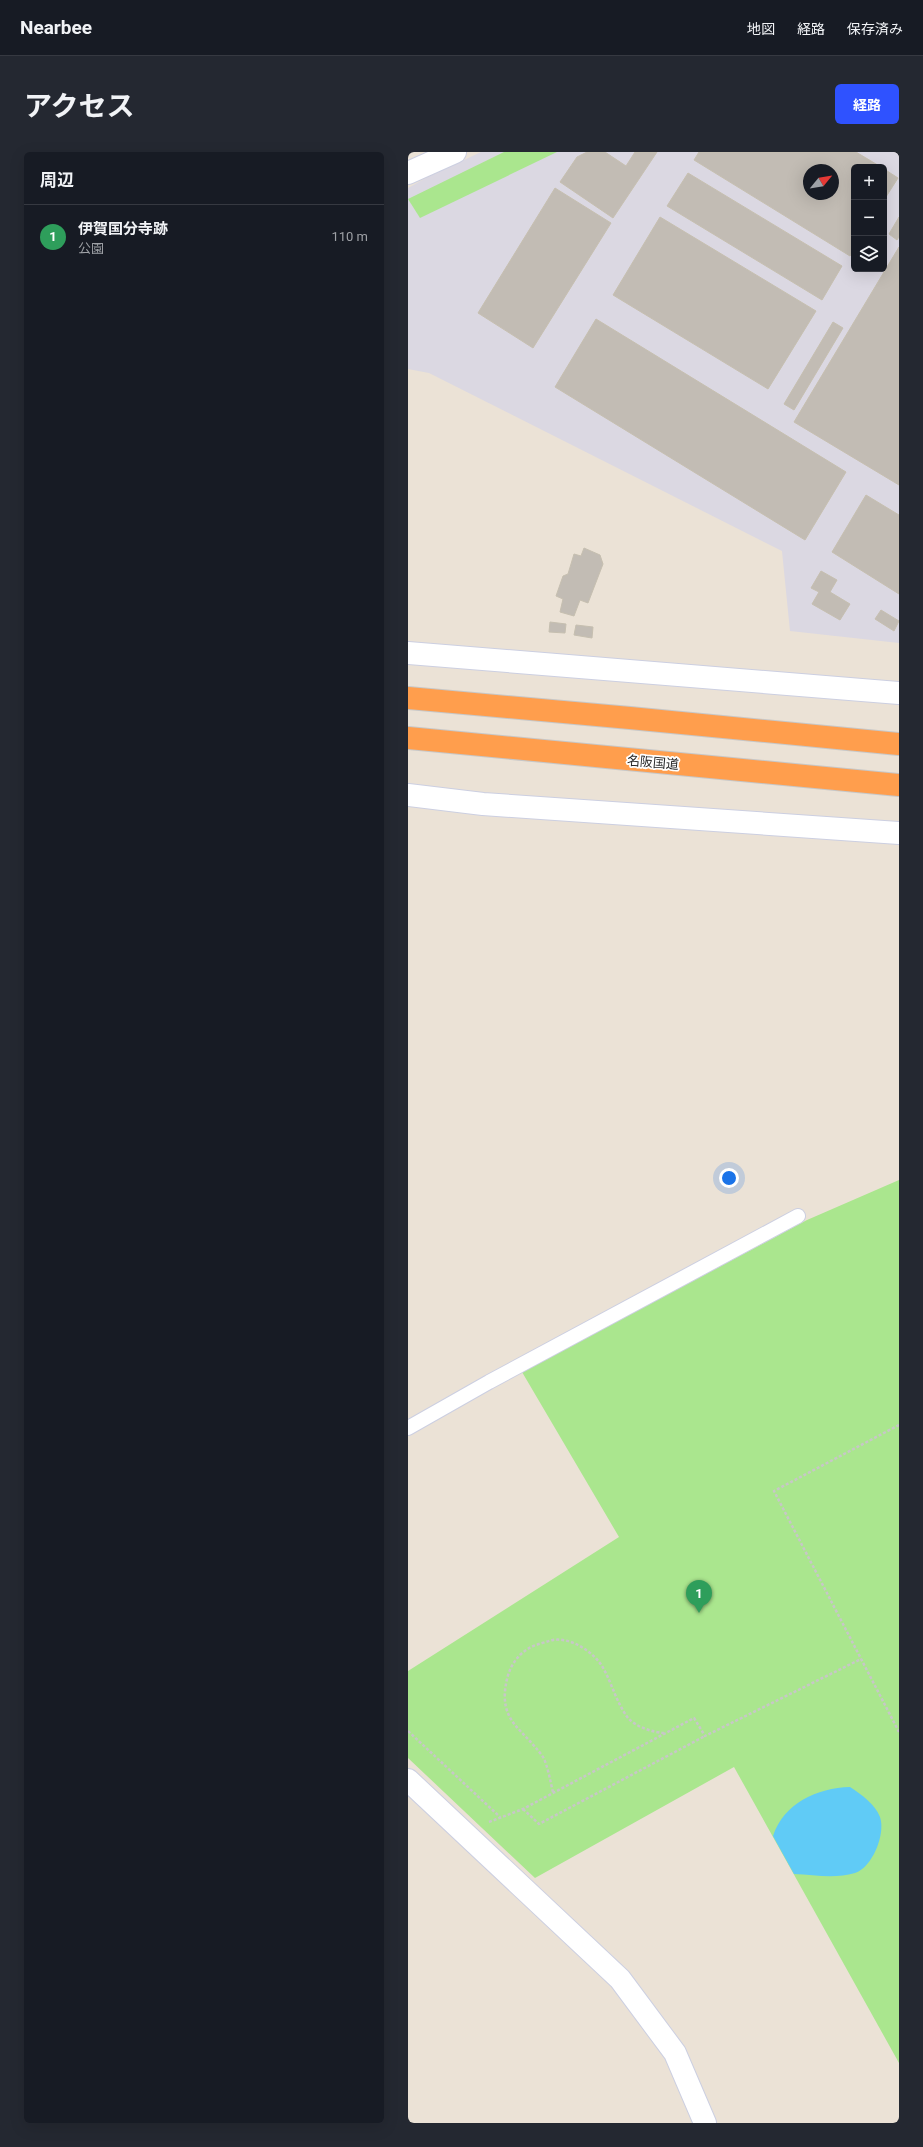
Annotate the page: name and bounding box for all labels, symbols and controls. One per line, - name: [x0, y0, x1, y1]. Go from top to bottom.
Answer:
- text: Nearbee: [20, 16, 92, 39]
- text: 地図: [747, 21, 775, 37]
- text: 経路: [797, 21, 825, 37]
- text: 保存済み: [847, 21, 903, 37]
- button: 経路: [835, 84, 899, 124]
- text: アクセス: [24, 90, 135, 123]
- north arrow: [803, 164, 839, 200]
- map controls: [851, 164, 887, 272]
- button: +: [851, 164, 887, 200]
- text: 周辺: [40, 170, 74, 190]
- button: −: [851, 200, 887, 236]
- text: 伊賀国分寺跡: [78, 220, 168, 238]
- text: 1: [49, 229, 57, 244]
- text: 110 m: [331, 229, 368, 244]
- button: layers: [851, 236, 887, 272]
- text: 公園: [78, 241, 104, 256]
- street label: 名阪国道: [626, 753, 680, 772]
- your location: [719, 1168, 739, 1188]
- pin: 1: [686, 1580, 712, 1613]

